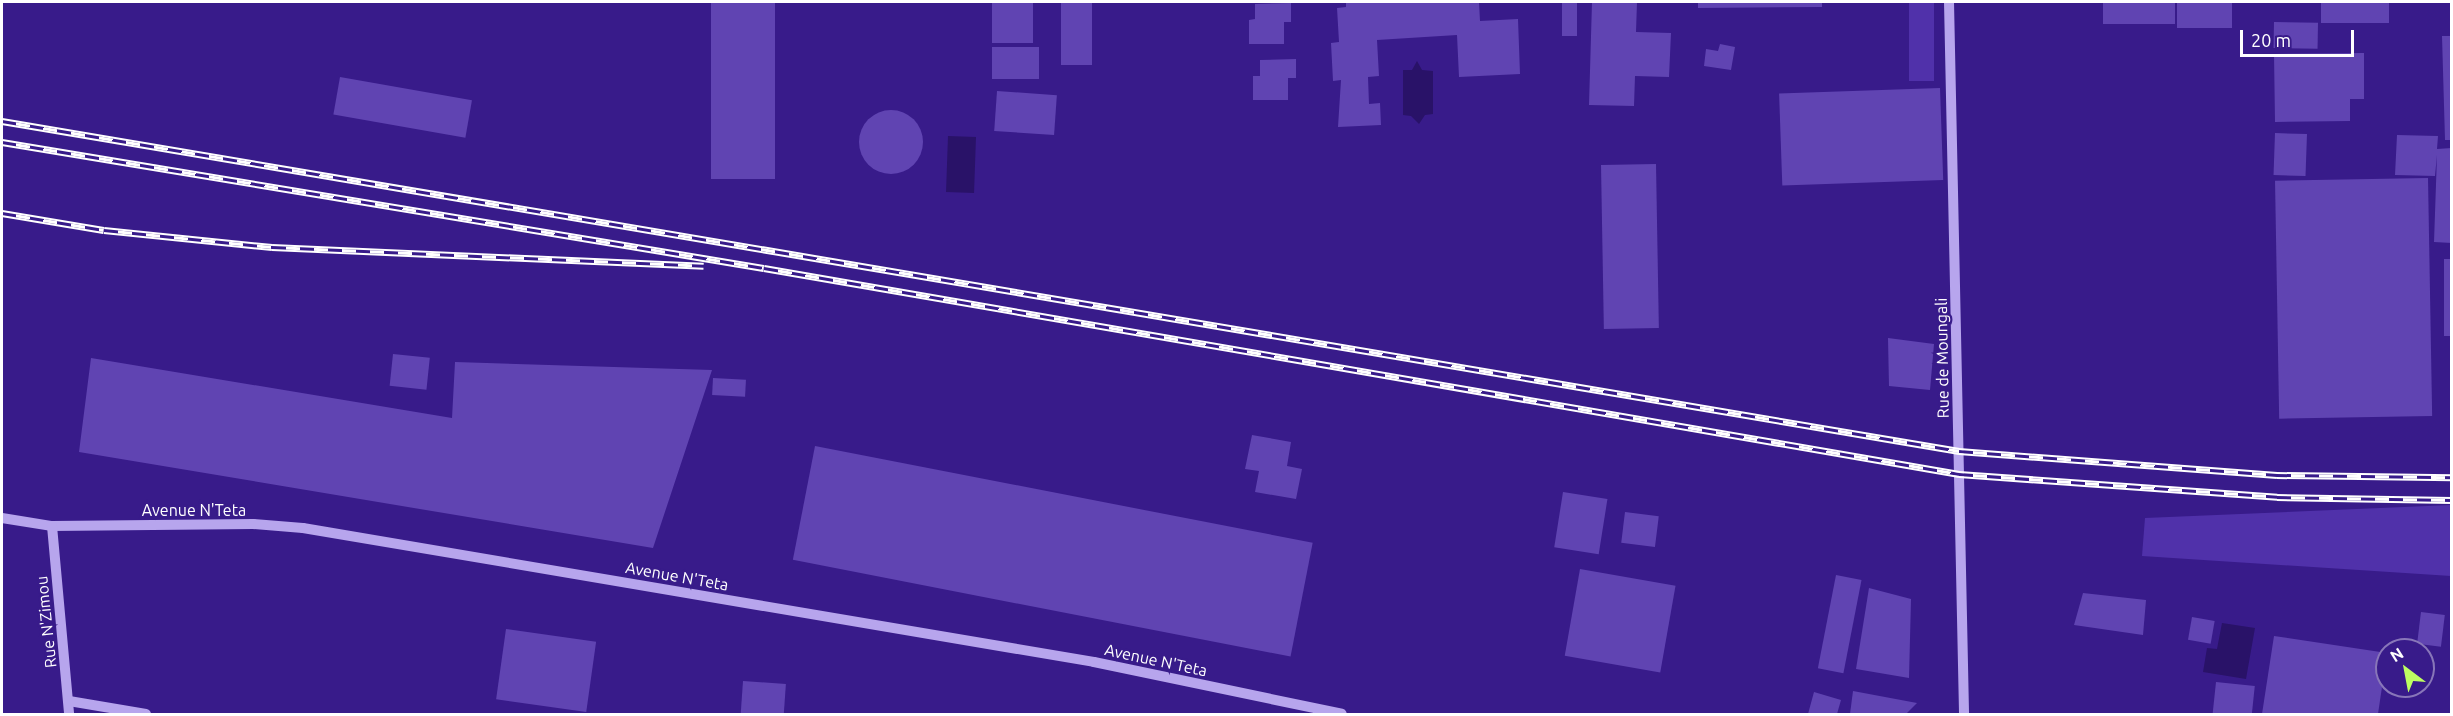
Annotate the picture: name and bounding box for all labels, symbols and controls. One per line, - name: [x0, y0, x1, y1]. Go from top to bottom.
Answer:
- scale bar: [2243, 18, 2357, 56]
- text: 20 m: [2251, 30, 2291, 50]
- street label: Rue de Moungali: [1931, 298, 1953, 418]
- street label: Avenue N'Teta: [142, 500, 246, 520]
- street label: Avenue N'Teta: [624, 557, 730, 595]
- street label: Rue N'Zimou: [32, 575, 60, 669]
- north arrow: [2375, 638, 2435, 698]
- street label: Avenue N'Teta: [1103, 640, 1209, 680]
- text: N: [2387, 644, 2406, 665]

